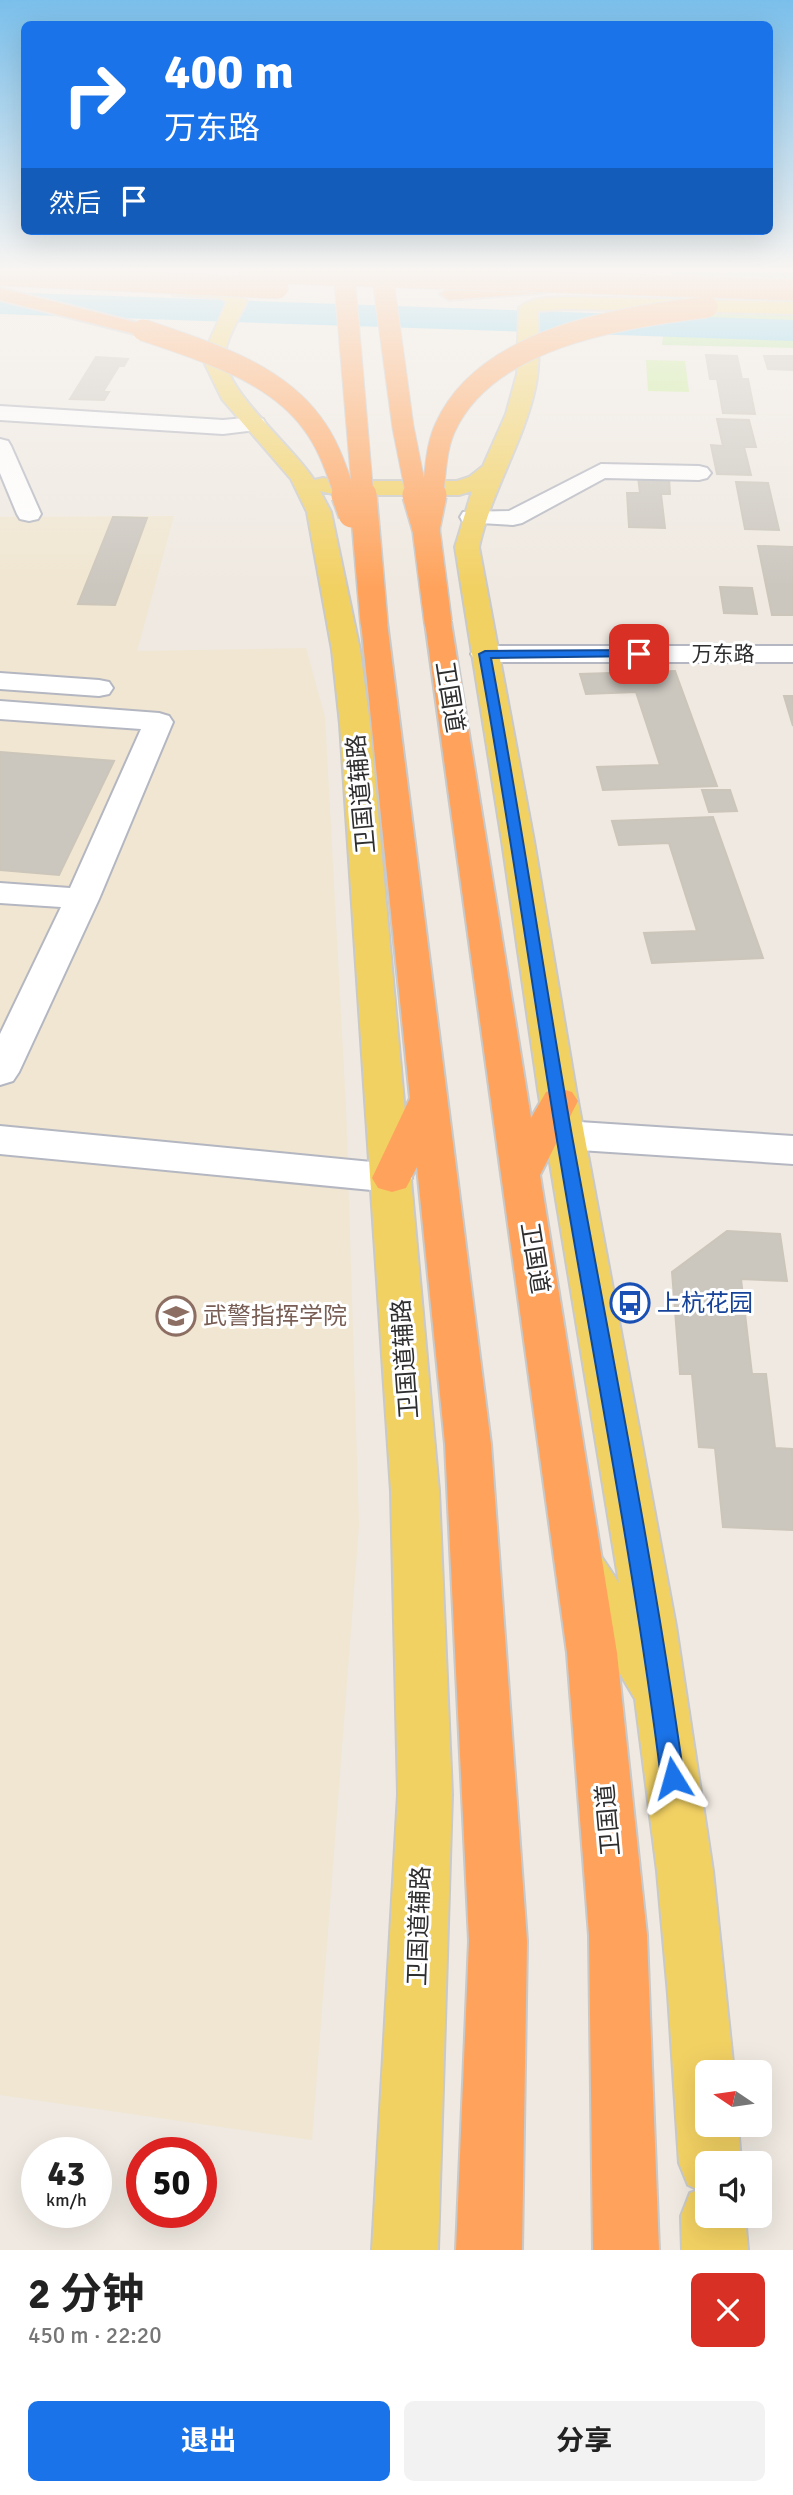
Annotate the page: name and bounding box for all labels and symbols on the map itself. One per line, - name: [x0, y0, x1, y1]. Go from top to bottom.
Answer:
- pin: [609, 624, 669, 684]
- street label: 万东路: [692, 641, 755, 667]
- street label: 卫国道: [430, 659, 470, 735]
- street label: 卫国道辅路: [341, 733, 381, 855]
- street label: 卫国道: [515, 1220, 555, 1296]
- bus stop icon: 上杭花园: [609, 1282, 651, 1324]
- place label: 上杭花园: [657, 1288, 753, 1318]
- school or university icon: 武警指挥学院: [155, 1295, 197, 1337]
- street label: 卫国道辅路: [386, 1298, 424, 1420]
- place label: 武警指挥学院: [203, 1301, 347, 1331]
- position arrow: [636, 1741, 710, 1815]
- street label: 卫国道: [590, 1783, 626, 1857]
- street label: 卫国道辅路: [402, 1866, 436, 1986]
- north arrow: [695, 2060, 772, 2137]
- speed limit sign: 50: [126, 2137, 217, 2228]

